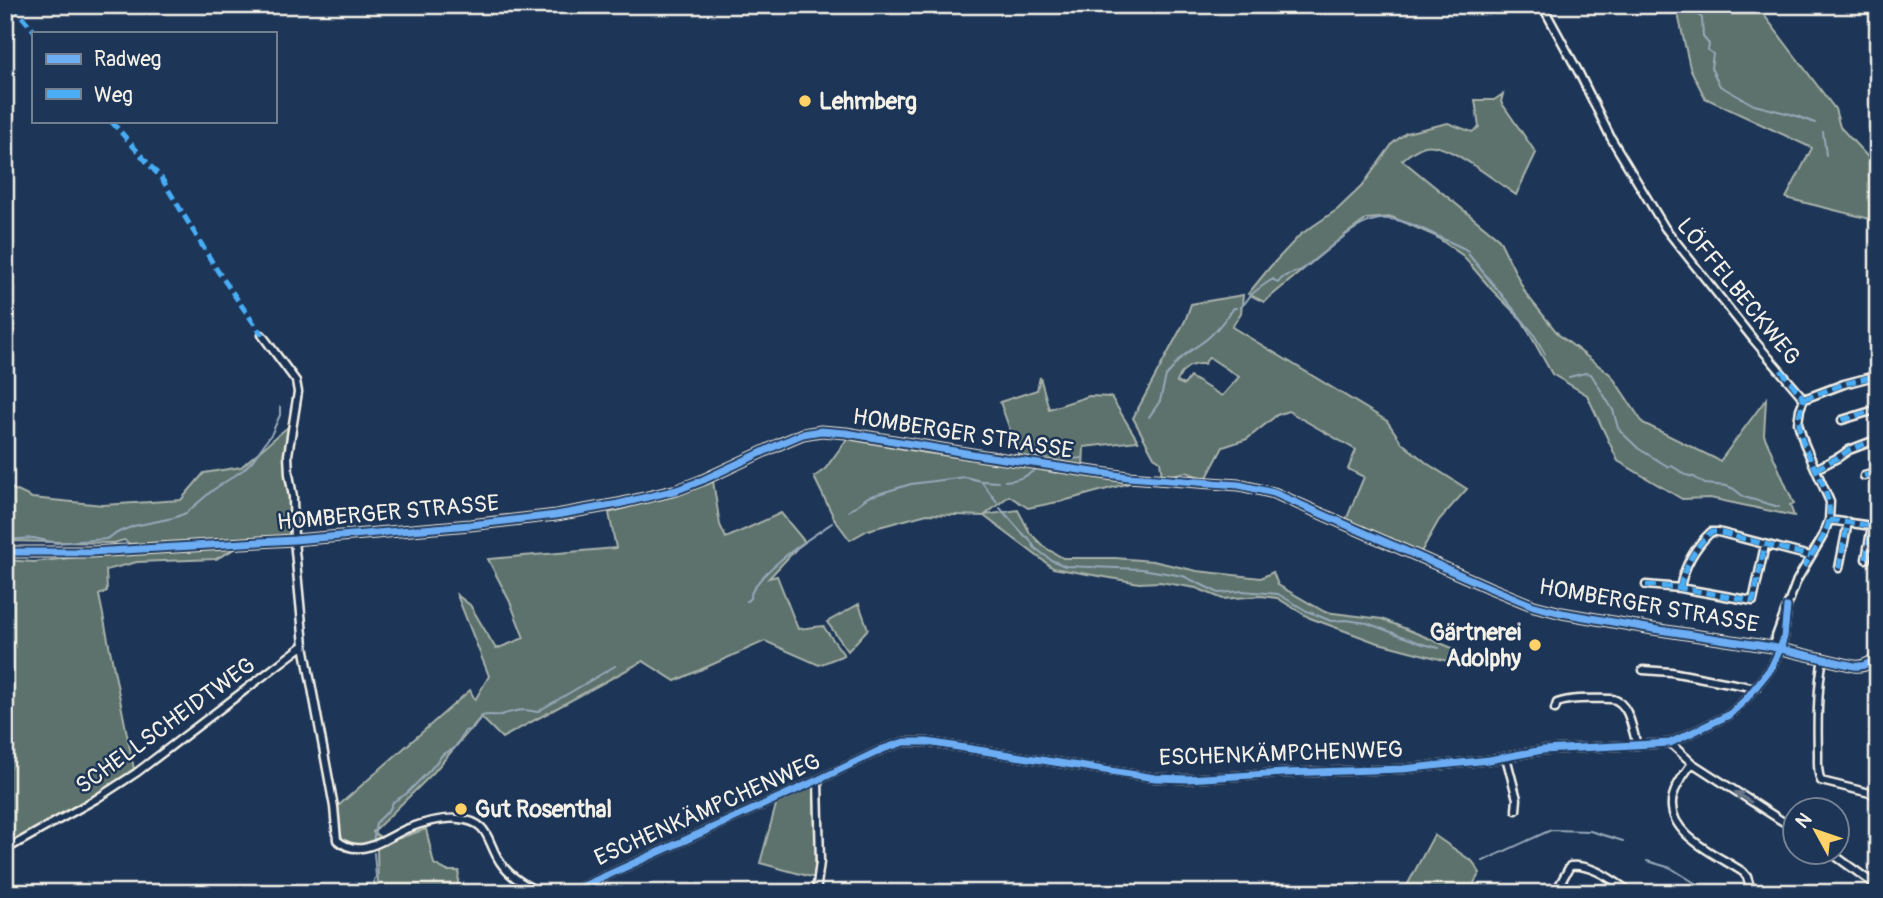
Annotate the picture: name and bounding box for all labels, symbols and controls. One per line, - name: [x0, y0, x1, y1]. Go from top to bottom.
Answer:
- legend: [32, 32, 276, 122]
- text: Radweg: [94, 46, 161, 73]
- text: Weg: [94, 82, 133, 109]
- place label: Lehmberg: [819, 87, 917, 116]
- marker: Lehmberg: [797, 93, 813, 109]
- street label: LÖFFELBECKWEG: [1670, 212, 1807, 371]
- street label: HOMBERGER STRASSE: [851, 402, 1075, 465]
- street label: HOMBERGER STRASSE: [276, 488, 500, 537]
- street label: HOMBERGER STRASSE: [1537, 572, 1761, 639]
- place label: Gärtnerei Adolphy: [1430, 618, 1521, 673]
- marker: Gärtnerei Adolphy: [1527, 637, 1543, 653]
- street label: SCHELLSCHEIDTWEG: [70, 651, 261, 800]
- street label: ESCHENKÄMPCHENWEG: [1158, 735, 1404, 772]
- street label: ESCHENKÄMPCHENWEG: [590, 747, 825, 872]
- one-way arrow: [1734, 790, 1753, 803]
- place label: Gut Rosenthal: [475, 795, 612, 824]
- north arrow: [1782, 796, 1852, 866]
- marker: Gut Rosenthal: [453, 801, 469, 817]
- text: N: [1790, 808, 1817, 833]

